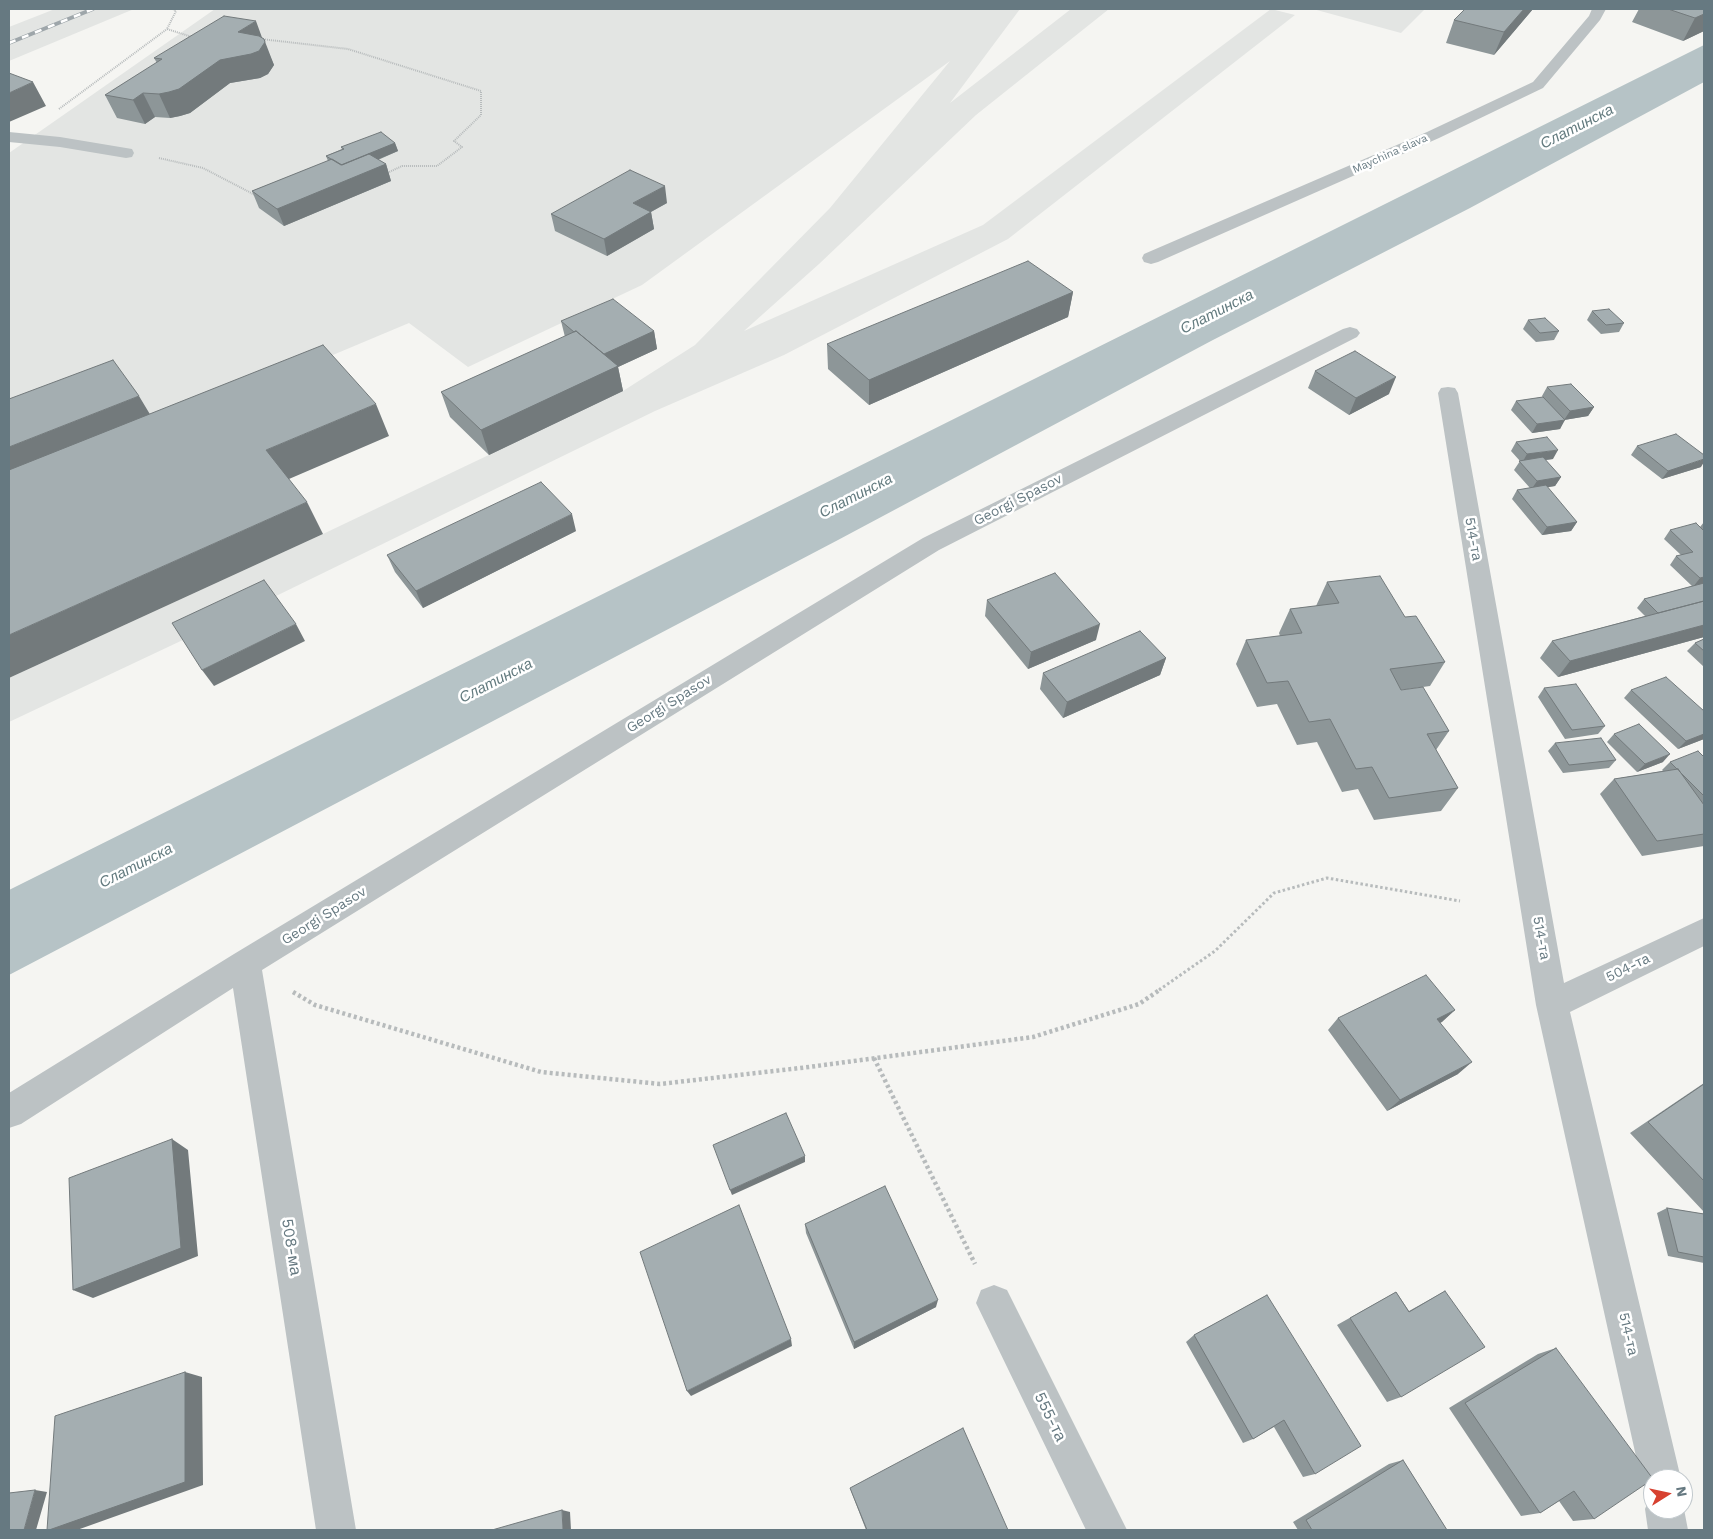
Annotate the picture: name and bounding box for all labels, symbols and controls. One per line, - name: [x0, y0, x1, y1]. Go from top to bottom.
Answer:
- water label: Слатинска: [1537, 101, 1617, 153]
- street label: Maychina slava: [1351, 132, 1429, 176]
- water label: Слатинска: [1177, 286, 1257, 338]
- water label: Слатинска: [816, 470, 896, 522]
- street label: Georgi Spasov: [971, 471, 1065, 529]
- street label: 514-та: [1461, 516, 1485, 562]
- water label: Слатинска: [456, 655, 536, 707]
- street label: Georgi Spasov: [624, 671, 714, 737]
- water label: Слатинска: [96, 840, 176, 892]
- street label: Georgi Spasov: [279, 883, 369, 949]
- street label: 514-та: [1529, 915, 1553, 961]
- street label: 504-та: [1603, 950, 1653, 986]
- street label: 508-ма: [277, 1217, 305, 1277]
- street label: 514-та: [1615, 1311, 1641, 1357]
- street label: 555-та: [1030, 1389, 1070, 1445]
- north arrow: [1643, 1469, 1693, 1519]
- text: N: [1673, 1485, 1691, 1498]

